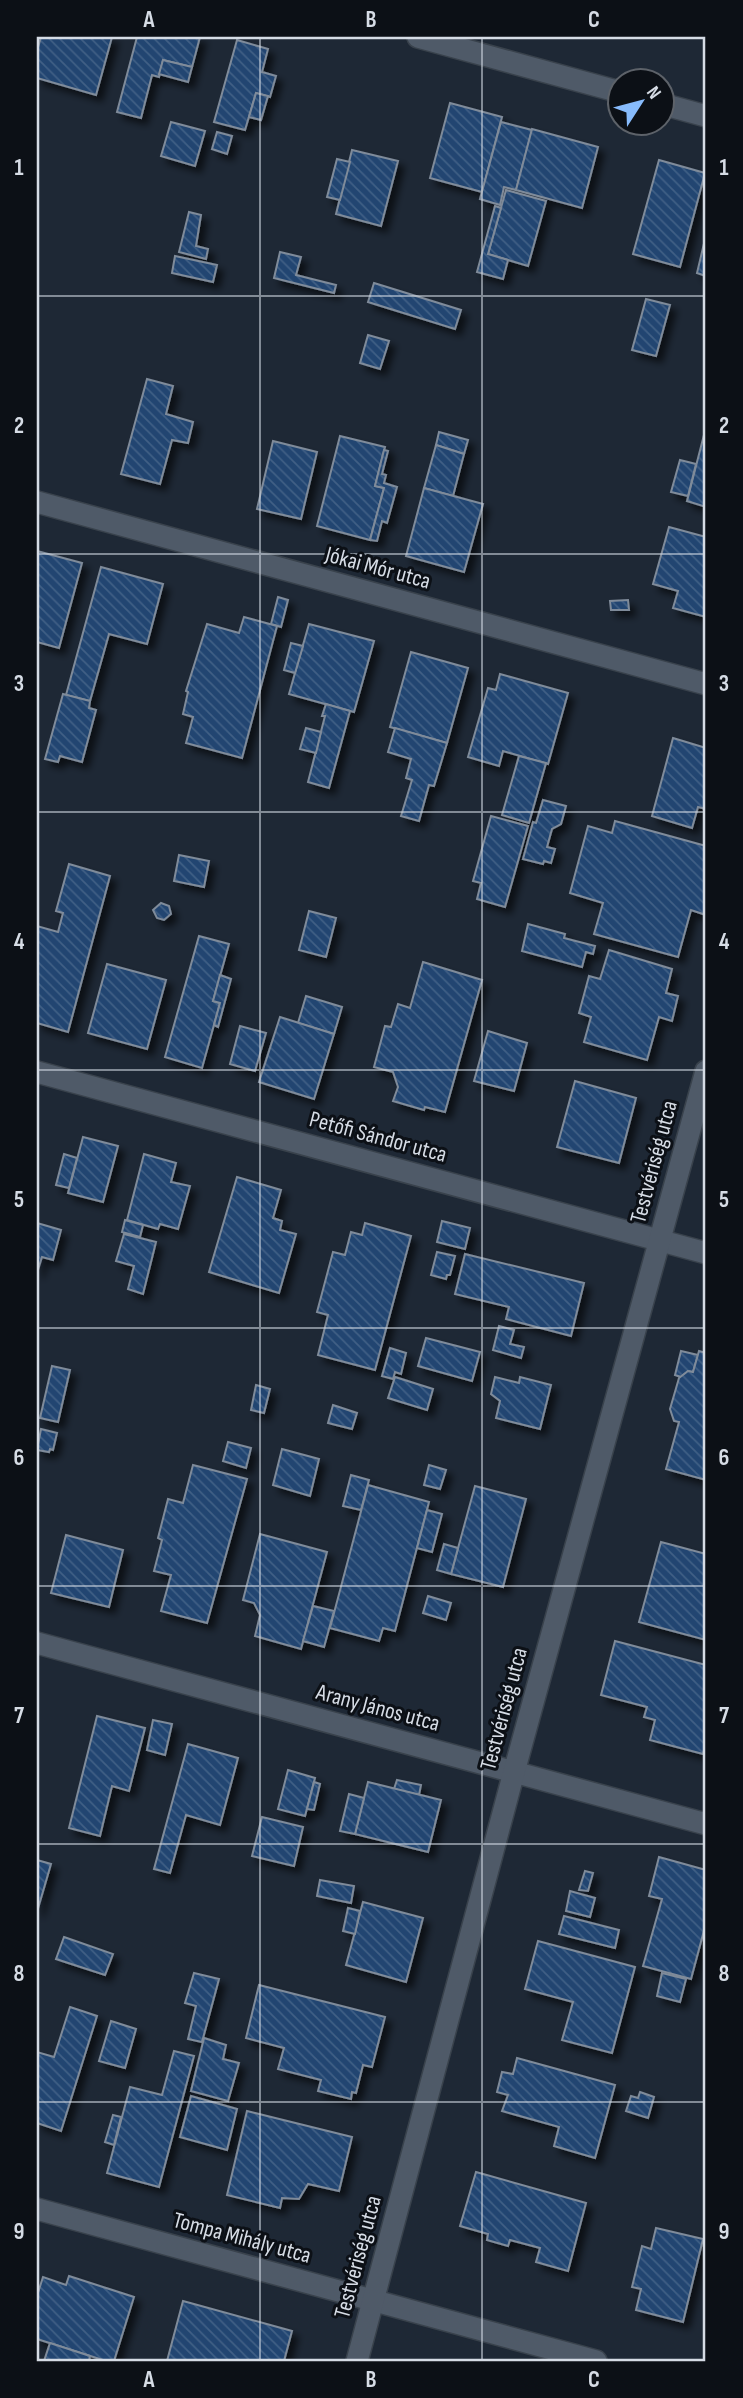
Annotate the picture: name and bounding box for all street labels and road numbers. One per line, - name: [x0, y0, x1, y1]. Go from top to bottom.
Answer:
- street label: Jókai Mór utca: [321, 540, 434, 595]
- street label: Testvériség utca: [624, 1098, 684, 1226]
- street label: Petőfi Sándor utca: [306, 1105, 450, 1169]
- street label: Testvériség utca: [474, 1645, 534, 1773]
- street label: Arany János utca: [312, 1678, 443, 1738]
- street label: Testvériség utca: [328, 2193, 388, 2321]
- street label: Tompa Mihály utca: [170, 2206, 314, 2270]

